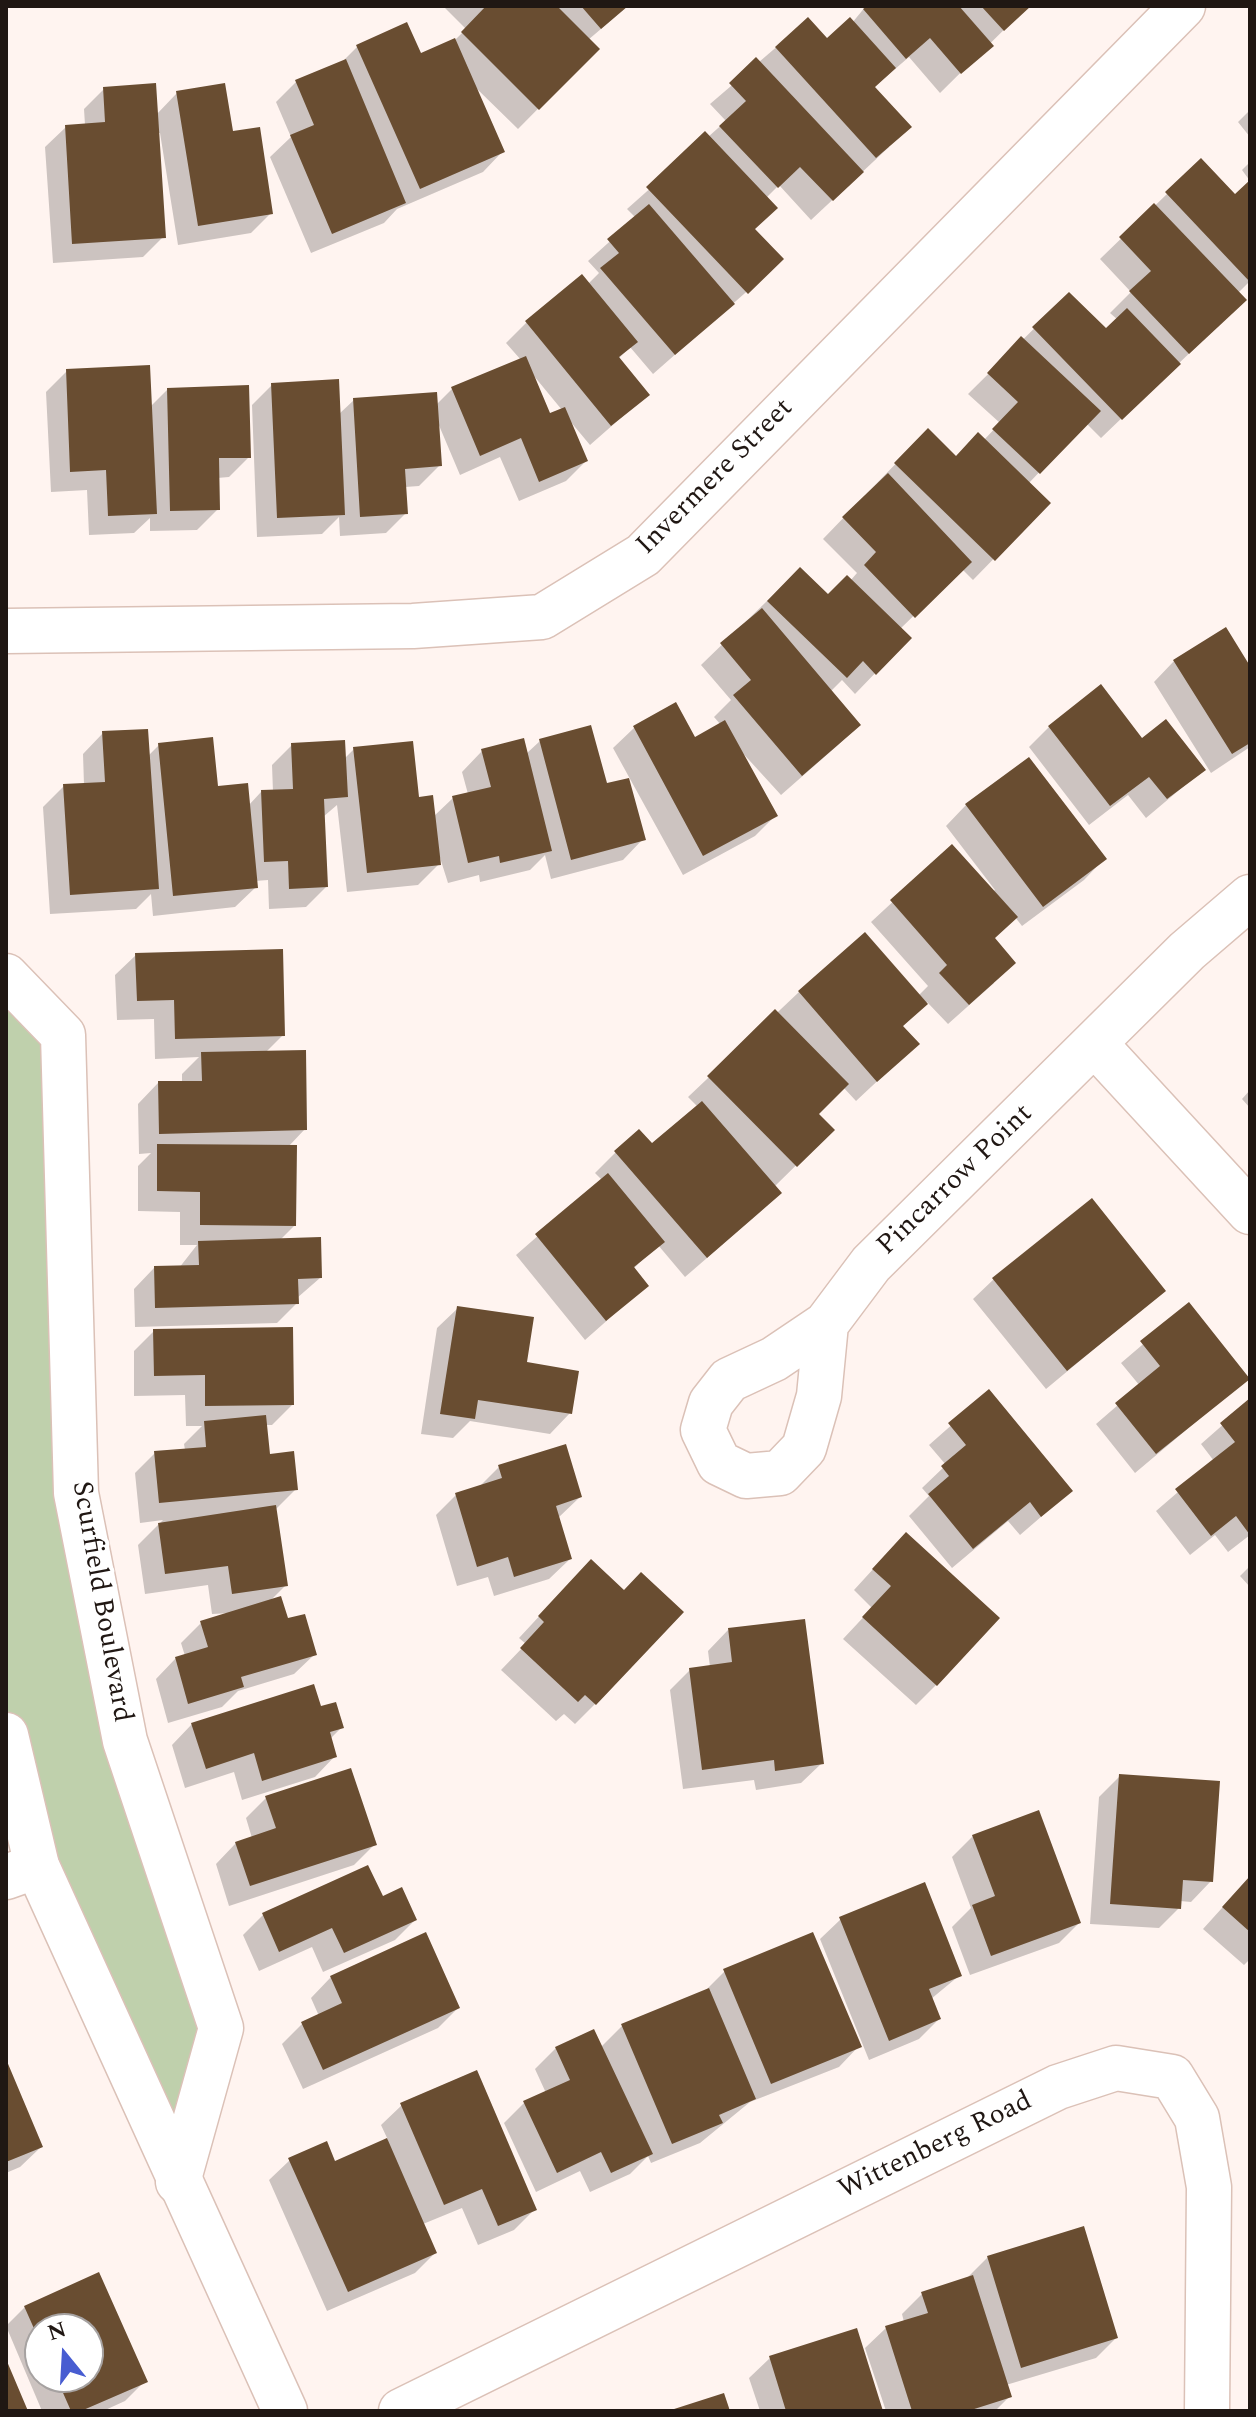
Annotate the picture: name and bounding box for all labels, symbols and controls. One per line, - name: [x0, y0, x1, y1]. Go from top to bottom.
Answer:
- street label: Invermere Street: [631, 393, 801, 563]
- street label: Pincarrow Point: [871, 1098, 1041, 1264]
- street label: Scurfield Boulevard: [62, 1479, 138, 1725]
- street label: Wittenberg Road: [834, 2086, 1038, 2208]
- north arrow: [24, 2313, 104, 2393]
- text: N: [43, 2313, 71, 2350]

